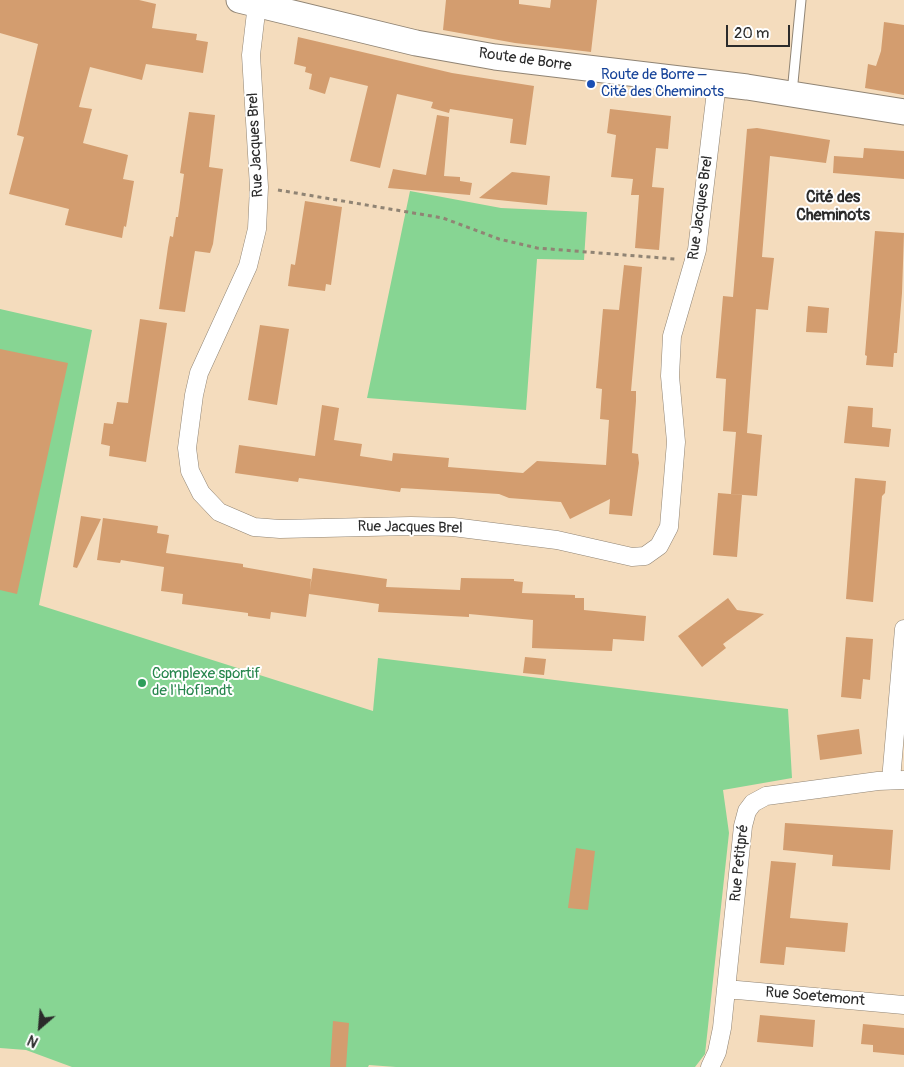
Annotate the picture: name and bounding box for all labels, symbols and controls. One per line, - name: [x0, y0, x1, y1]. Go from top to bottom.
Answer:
- scale bar: [729, 15, 793, 47]
- text: 20 m: [734, 24, 769, 43]
- street label: Route de Borre: [477, 45, 573, 75]
- place label: Route de Borre – Cité des Cheminots: [601, 66, 724, 101]
- marker: Route de Borre – Cité des Cheminots: [585, 78, 597, 90]
- street label: Rue Jacques Brel: [244, 92, 268, 198]
- street label: Rue Jacques Brel: [685, 155, 717, 261]
- district label: Cité des Cheminots: [796, 188, 870, 226]
- street label: Rue Jacques Brel: [357, 518, 463, 538]
- place label: Complexe sportif de l'Hoflandt: [152, 665, 260, 700]
- marker: Complexe sportif de l'Hoflandt: [136, 677, 148, 689]
- street label: Rue Petitpré: [727, 823, 753, 903]
- street label: Rue Soetemont: [764, 984, 866, 1010]
- north arrow: [15, 1002, 65, 1052]
- text: N: [25, 1031, 41, 1051]

